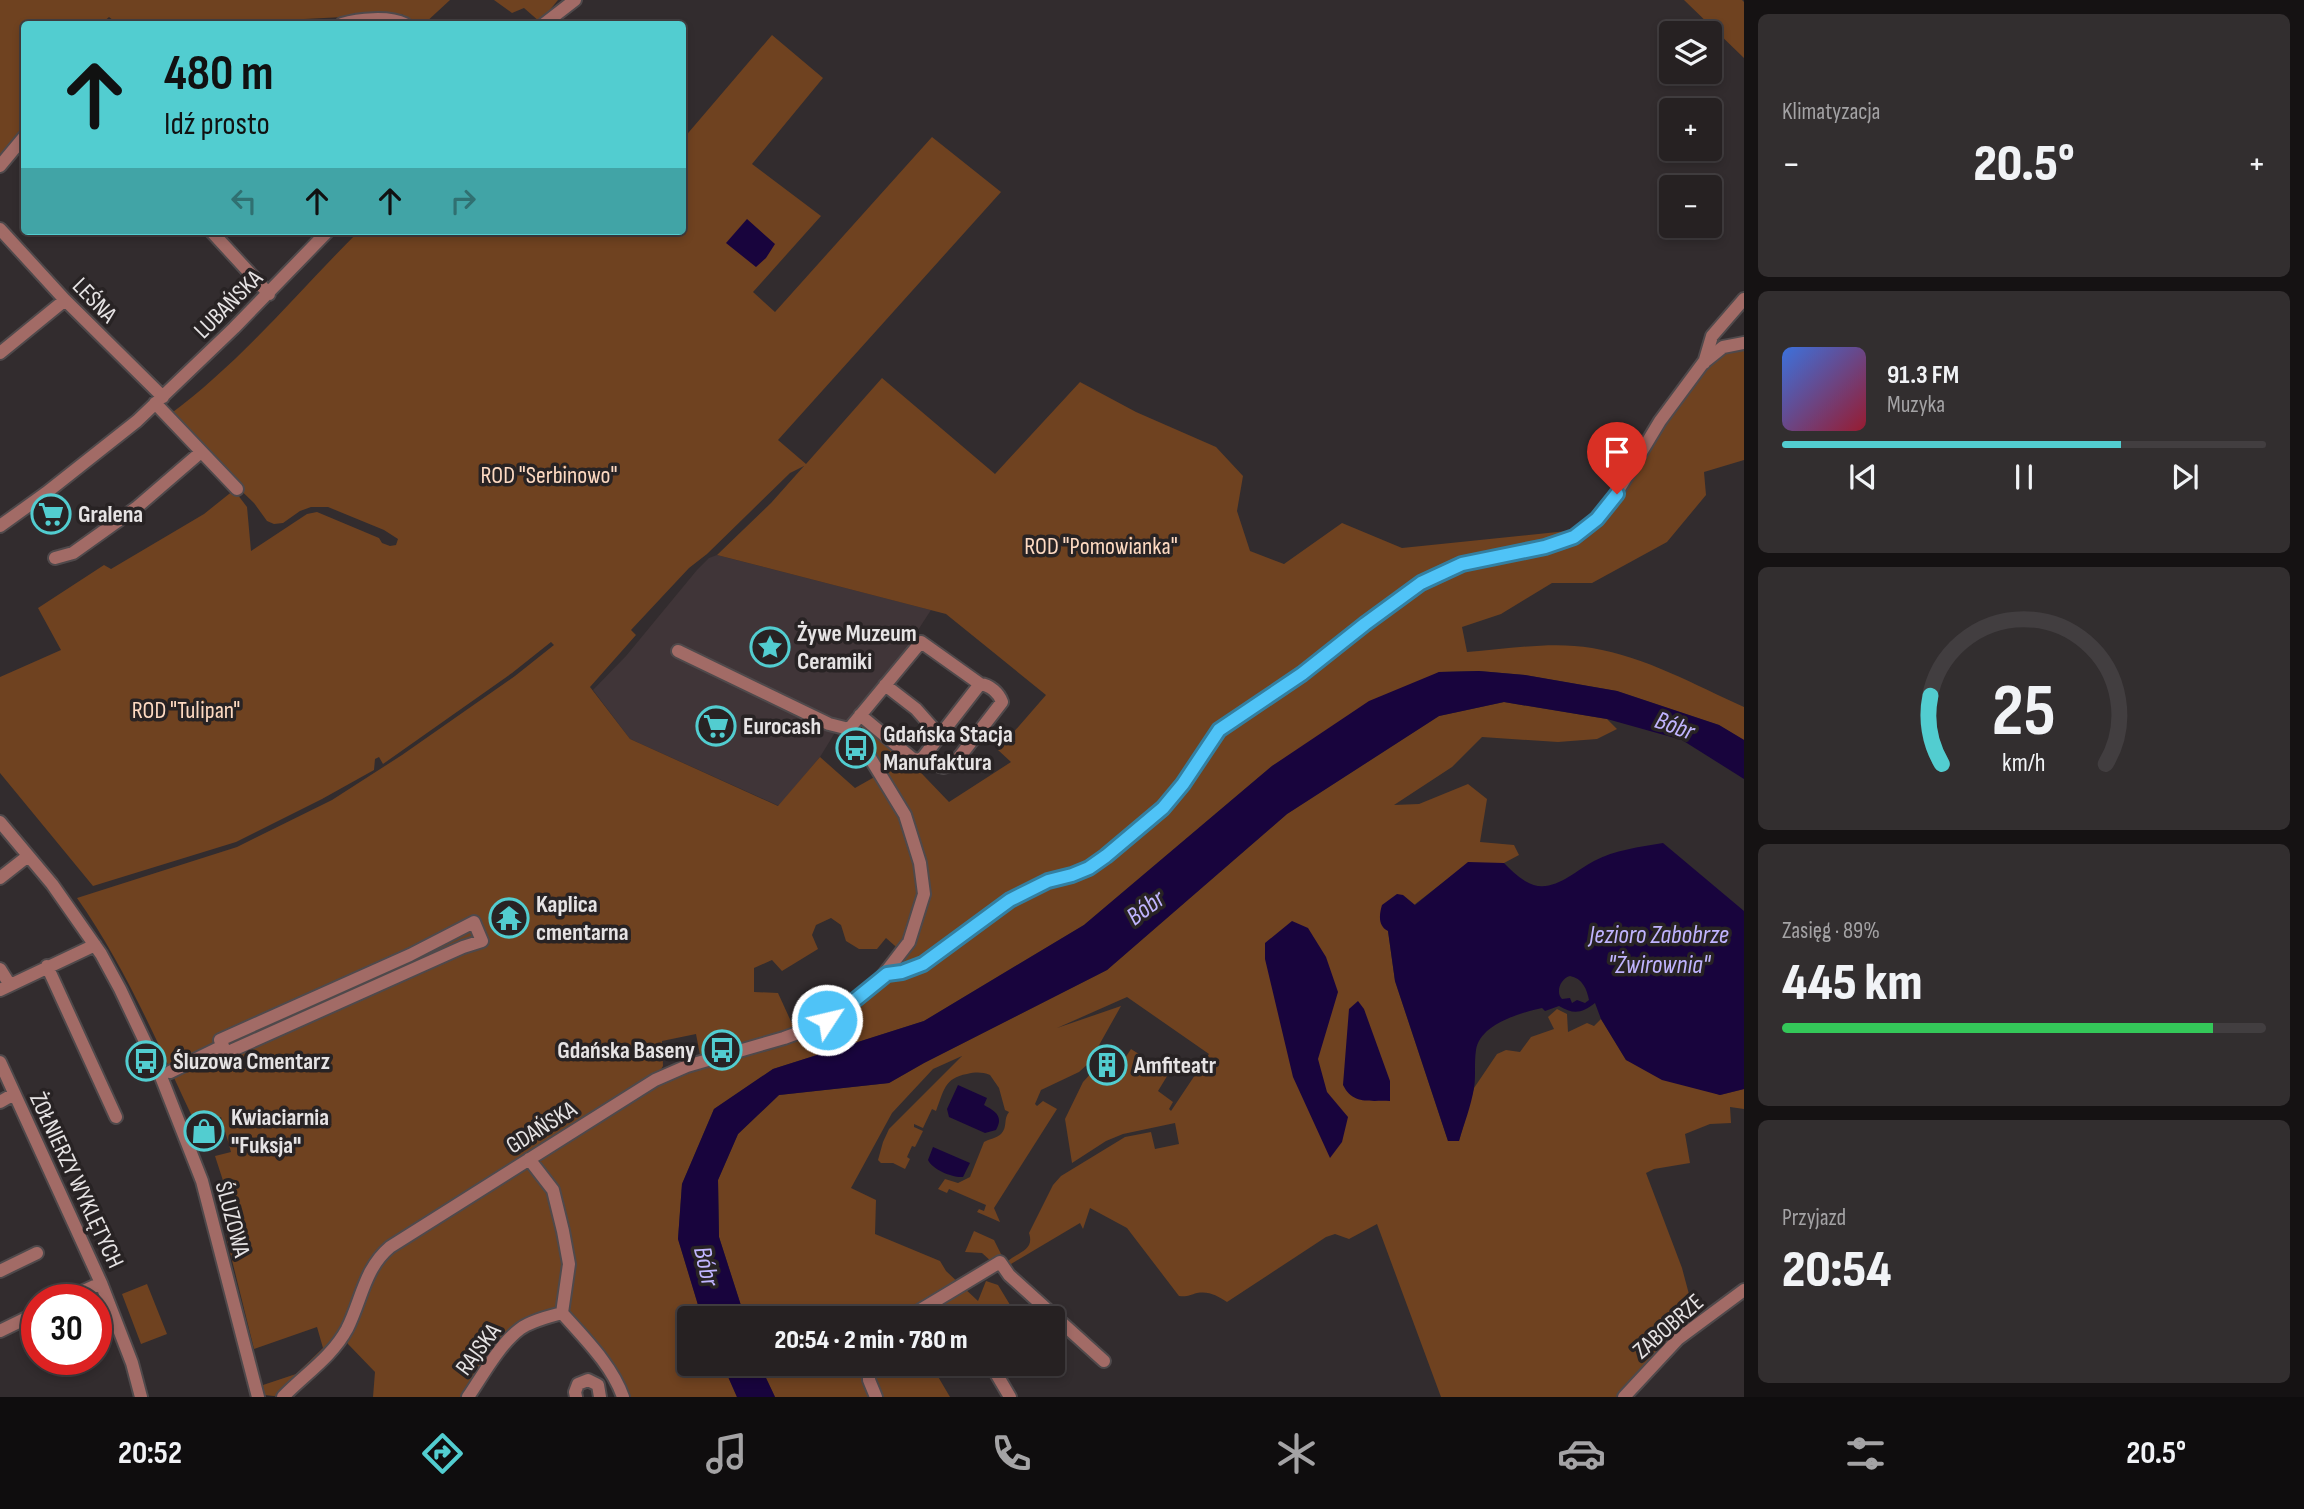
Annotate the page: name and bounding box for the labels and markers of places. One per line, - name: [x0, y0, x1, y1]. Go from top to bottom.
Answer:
- pin: [1587, 422, 1647, 494]
- supermarket icon: Gralena: [30, 493, 72, 535]
- place label: Gralena: [78, 500, 143, 529]
- place label: Żywe Muzeum Ceramiki: [797, 619, 917, 676]
- place icon: Żywe Muzeum Ceramiki: [749, 626, 791, 668]
- supermarket icon: Eurocash: [695, 705, 737, 747]
- place label: Eurocash: [743, 712, 821, 741]
- place label: Gdańska Stacja Manufaktura: [883, 720, 1013, 777]
- bus stop icon: Gdańska Stacja Manufaktura: [835, 727, 877, 769]
- place label: Kaplica cmentarna: [536, 890, 629, 947]
- temple icon: Kaplica cmentarna: [488, 897, 530, 939]
- bus stop icon: Gdańska Baseny: [701, 1029, 743, 1071]
- place label: Gdańska Baseny: [557, 1036, 695, 1065]
- bus stop icon: Śluzowa Cmentarz: [125, 1040, 167, 1082]
- building icon: Amfiteatr: [1086, 1044, 1128, 1086]
- place label: Śluzowa Cmentarz: [173, 1047, 330, 1076]
- place label: Amfiteatr: [1133, 1051, 1217, 1080]
- place label: Kwiaciarnia "Fuksja": [231, 1103, 329, 1160]
- shop icon: Kwiaciarnia "Fuksja": [183, 1110, 225, 1152]

